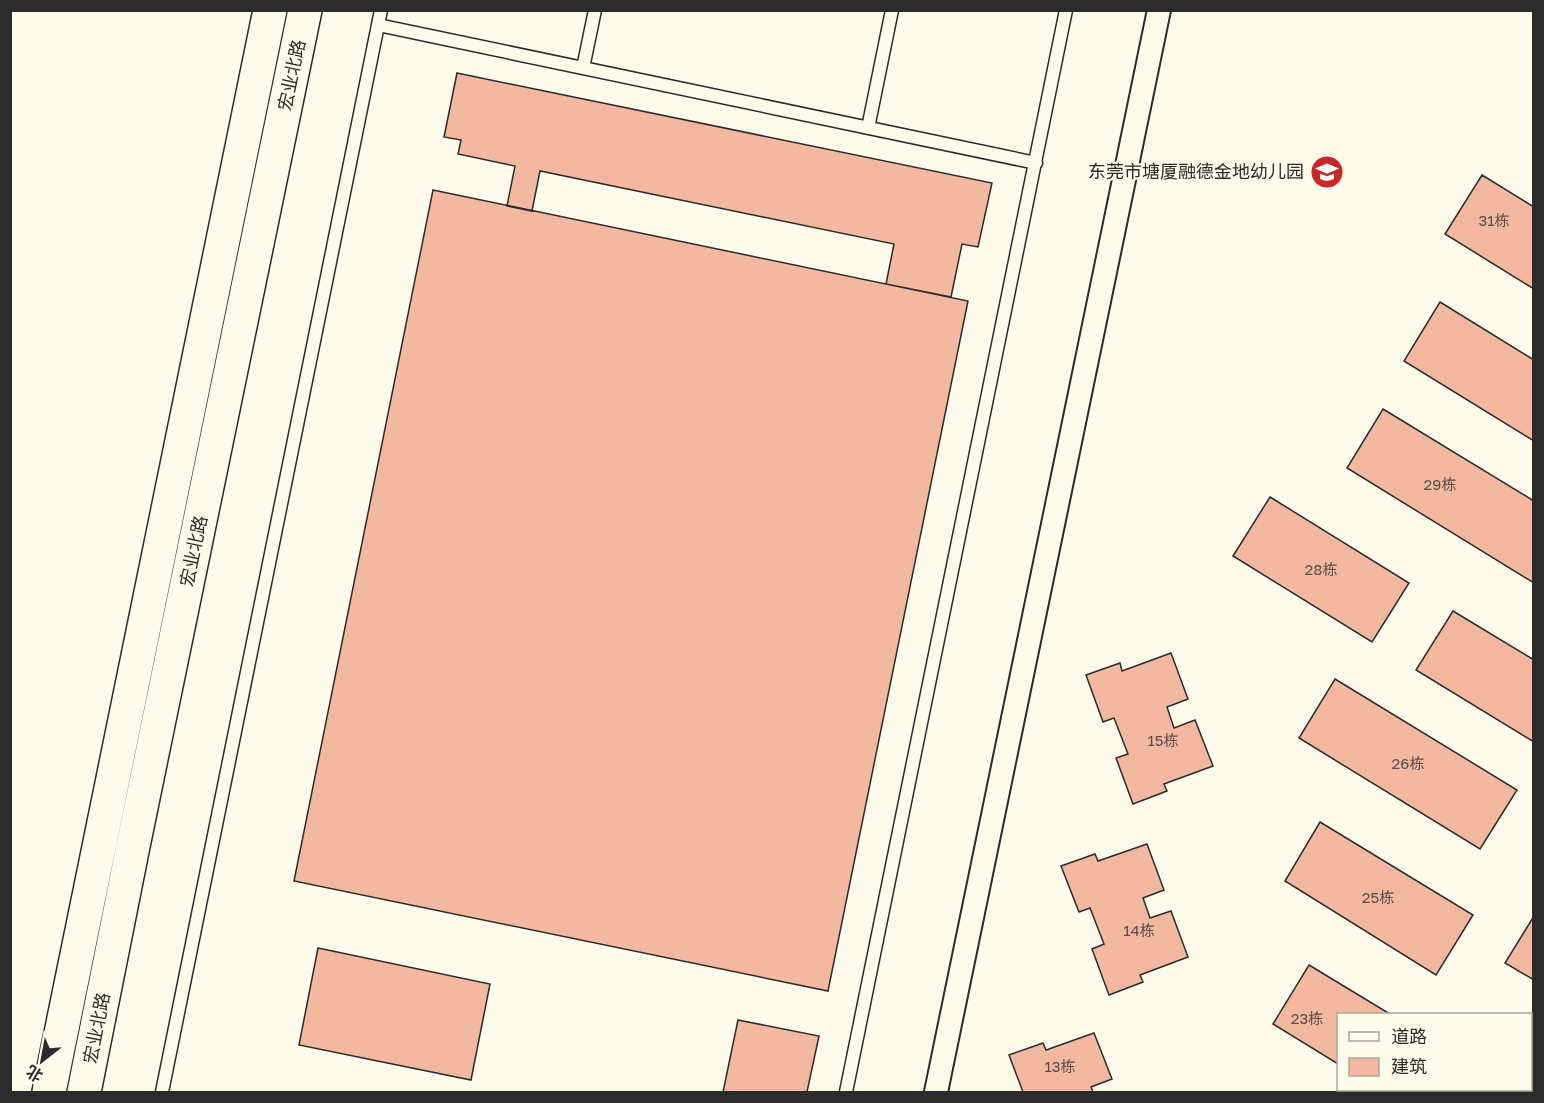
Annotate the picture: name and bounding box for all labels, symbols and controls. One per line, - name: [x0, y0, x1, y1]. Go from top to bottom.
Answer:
- street label: 宏业北路: [273, 37, 309, 112]
- school or university icon: 东莞市塘厦融德金地幼儿园: [1309, 154, 1345, 190]
- place label: 东莞市塘厦融德金地幼儿园: [1088, 160, 1304, 182]
- house number: 31栋: [1478, 211, 1510, 229]
- house number: 29栋: [1424, 475, 1456, 493]
- street label: 宏业北路: [175, 513, 211, 588]
- house number: 28栋: [1305, 560, 1337, 578]
- house number: 15栋: [1148, 731, 1178, 749]
- house number: 26栋: [1392, 754, 1424, 772]
- house number: 25栋: [1362, 888, 1394, 906]
- house number: 14栋: [1123, 921, 1155, 939]
- street label: 宏业北路: [78, 990, 114, 1065]
- house number: 23栋: [1291, 1009, 1323, 1027]
- legend: [1337, 1013, 1532, 1091]
- text: 道路: [1391, 1025, 1427, 1047]
- north arrow: [12, 1031, 72, 1091]
- text: 建筑: [1391, 1055, 1427, 1077]
- house number: 13栋: [1044, 1057, 1076, 1075]
- text: 北: [22, 1061, 46, 1087]

